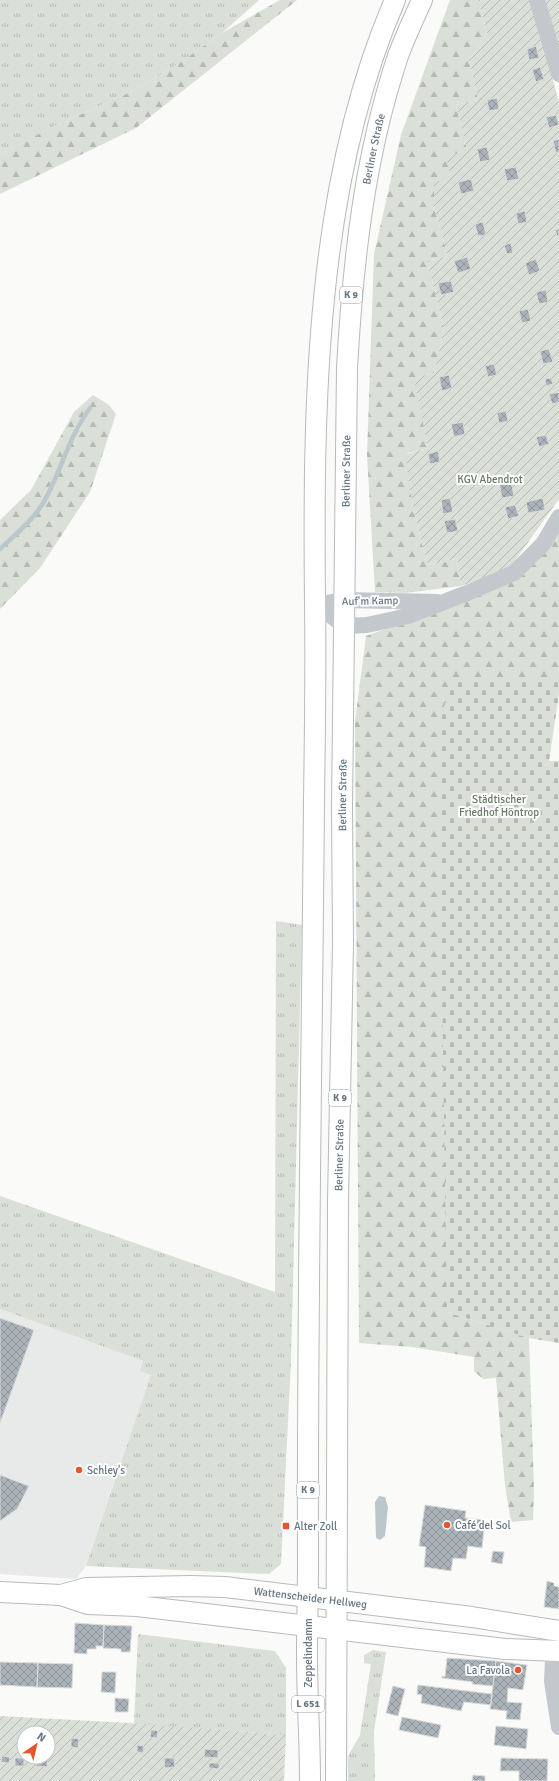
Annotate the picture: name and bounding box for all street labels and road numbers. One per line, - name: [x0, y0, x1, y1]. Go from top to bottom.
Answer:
- street label: Berliner Straße: [360, 112, 387, 185]
- road number: K 9: [340, 287, 362, 303]
- street label: Berliner Straße: [339, 435, 353, 507]
- street label: Auf'm Kamp: [342, 594, 399, 608]
- street label: Berliner Straße: [335, 759, 349, 831]
- road number: K 9: [329, 1090, 351, 1106]
- street label: Berliner Straße: [332, 1119, 346, 1191]
- road number: K 9: [297, 1482, 319, 1498]
- street label: Wattenscheider Hellweg: [253, 1584, 368, 1611]
- street label: Zeppelindamm: [302, 1618, 315, 1688]
- road number: L 651: [292, 1696, 324, 1712]

